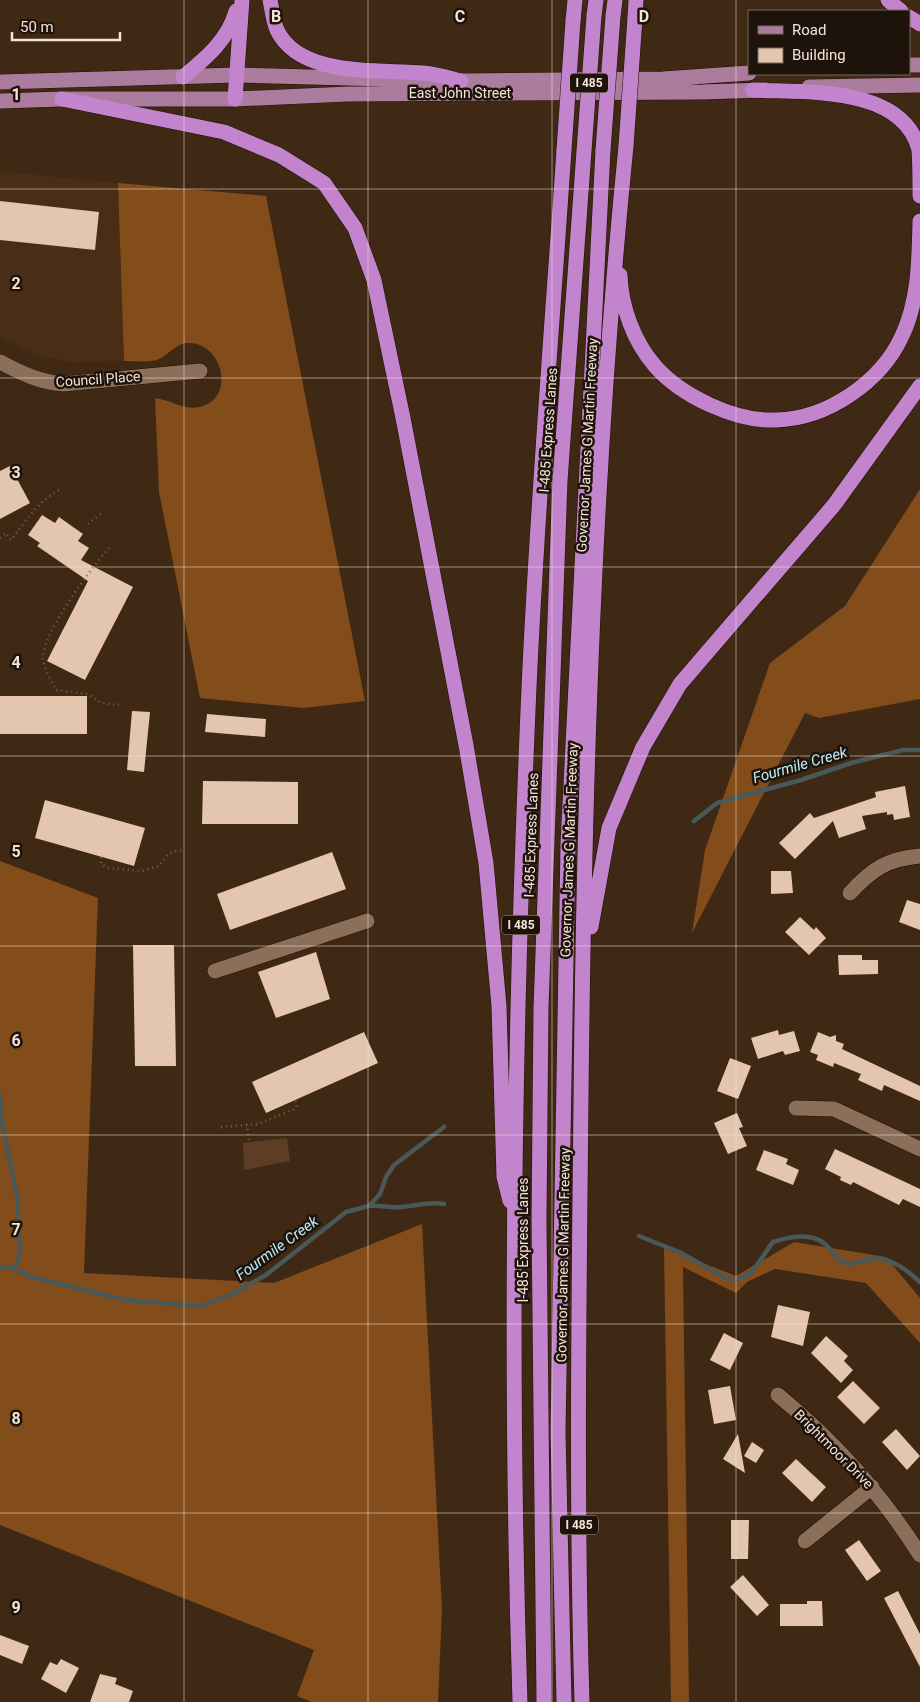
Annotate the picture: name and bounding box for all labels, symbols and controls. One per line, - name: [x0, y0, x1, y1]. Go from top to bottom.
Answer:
- text: B: [271, 7, 281, 26]
- text: C: [455, 7, 465, 26]
- text: D: [639, 7, 649, 26]
- scale bar: [12, 10, 120, 42]
- legend: [748, 10, 910, 75]
- text: 50 m: [20, 18, 54, 36]
- text: Road: [792, 21, 826, 39]
- text: Building: [792, 46, 846, 64]
- road number: I 485: [570, 74, 608, 92]
- text: 1: [11, 85, 21, 104]
- street label: East John Street: [409, 85, 512, 101]
- text: 2: [11, 274, 21, 293]
- street label: Governor James G Martin Freeway: [573, 337, 601, 553]
- street label: I-485 Express Lanes: [536, 367, 560, 493]
- street label: Council Place: [55, 368, 141, 390]
- text: 3: [11, 463, 21, 482]
- text: 4: [11, 653, 21, 672]
- street label: Governor James G Martin Freeway: [557, 742, 581, 958]
- water label: Fourmile Creek: [751, 743, 850, 787]
- street label: I-485 Express Lanes: [521, 772, 541, 898]
- text: 5: [11, 842, 21, 861]
- road number: I 485: [502, 916, 540, 934]
- text: 6: [11, 1031, 21, 1050]
- street label: Governor James G Martin Freeway: [553, 1147, 573, 1363]
- street label: I-485 Express Lanes: [515, 1177, 531, 1303]
- water label: Fourmile Creek: [232, 1212, 322, 1284]
- text: 7: [11, 1220, 21, 1239]
- street label: Brightmoor Drive: [791, 1406, 877, 1492]
- text: 8: [11, 1409, 21, 1428]
- road number: I 485: [560, 1516, 598, 1534]
- text: 9: [11, 1598, 21, 1617]

